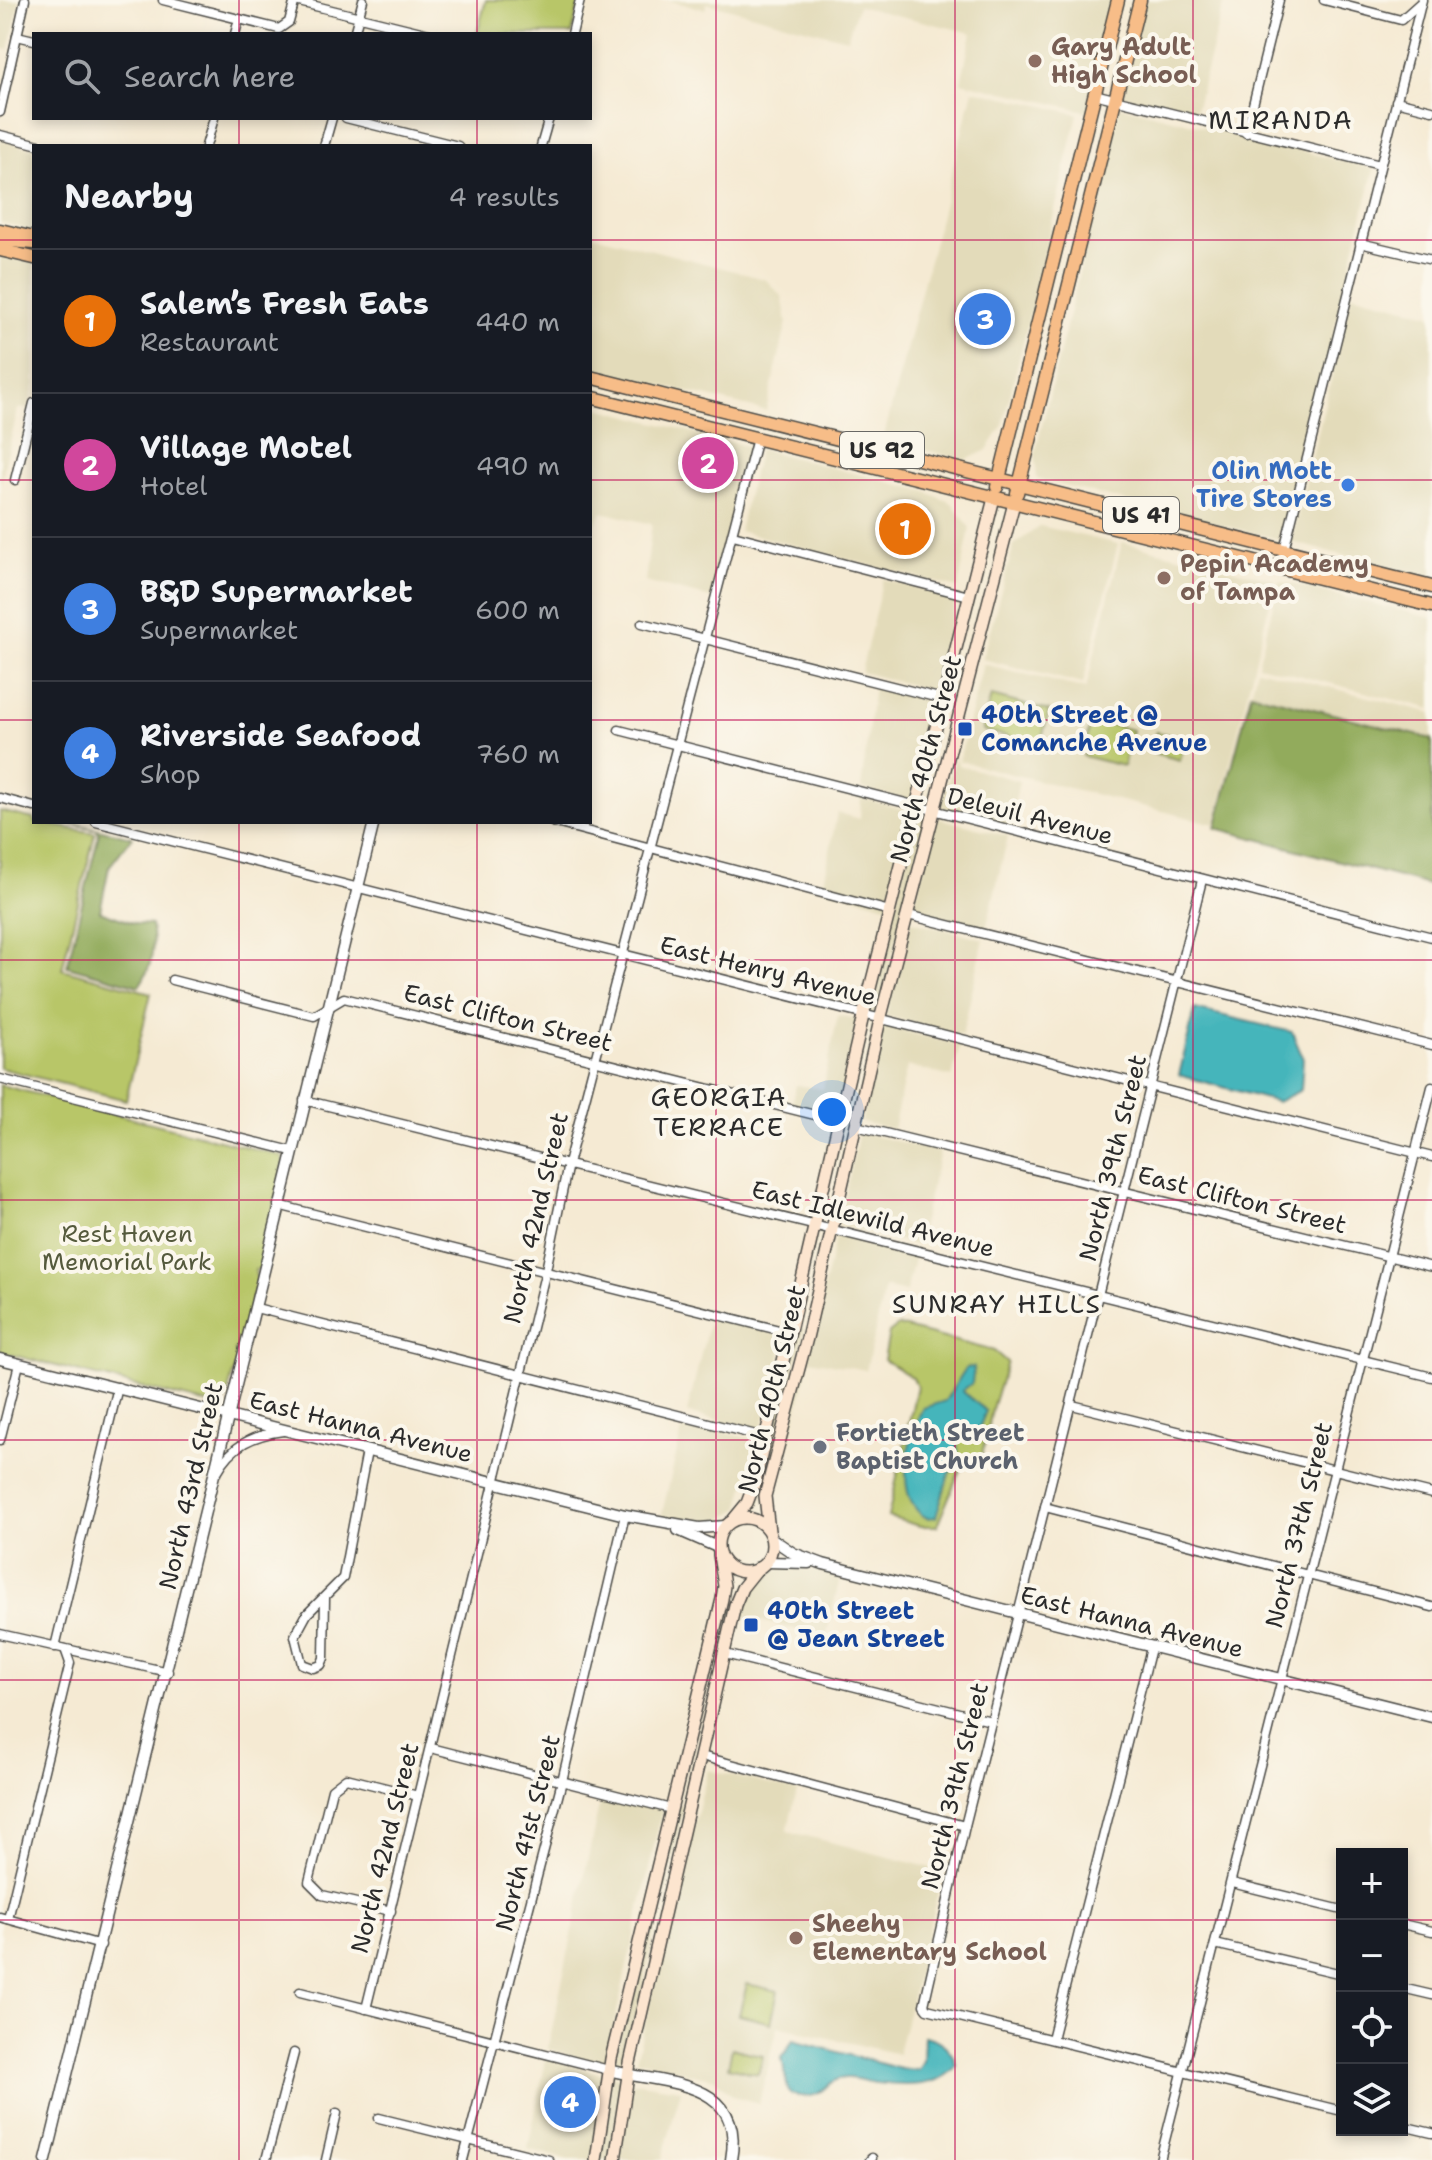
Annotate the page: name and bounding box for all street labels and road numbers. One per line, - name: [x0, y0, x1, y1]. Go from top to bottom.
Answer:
- road number: US 92: [840, 432, 924, 468]
- road number: US 41: [1103, 497, 1179, 533]
- street label: North 40th Street: [883, 652, 969, 866]
- street label: Deleuil Avenue: [944, 780, 1116, 852]
- street label: East Henry Avenue: [656, 929, 880, 1013]
- street label: East Clifton Street: [400, 977, 616, 1059]
- street label: North 39th Street: [1072, 1051, 1154, 1265]
- street label: North 42nd Street: [496, 1109, 576, 1327]
- street label: East Clifton Street: [1134, 1159, 1350, 1241]
- street label: East Idlewild Avenue: [748, 1173, 998, 1265]
- street label: North 40th Street: [731, 1282, 813, 1496]
- street label: North 43rd Street: [152, 1379, 230, 1593]
- street label: East Hanna Avenue: [246, 1384, 476, 1470]
- street label: North 37th Street: [1258, 1419, 1340, 1631]
- street label: East Hanna Avenue: [1017, 1579, 1247, 1665]
- street label: North 39th Street: [914, 1679, 996, 1893]
- street label: North 41st Street: [488, 1731, 568, 1935]
- street label: North 42nd Street: [343, 1739, 427, 1957]

